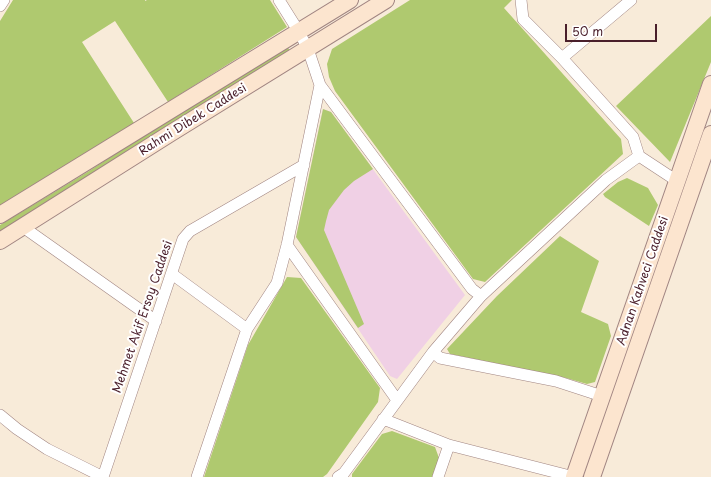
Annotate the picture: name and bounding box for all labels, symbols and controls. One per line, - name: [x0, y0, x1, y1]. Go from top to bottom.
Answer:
- scale bar: [567, 16, 659, 42]
- text: 50 m: [572, 22, 603, 40]
- street label: Rahmi Dibek Caddesi: [137, 81, 249, 159]
- street label: Adnan Kahveci Caddesi: [614, 215, 672, 347]
- street label: Mehmet Akif Ersoy Caddesi: [110, 239, 176, 395]

